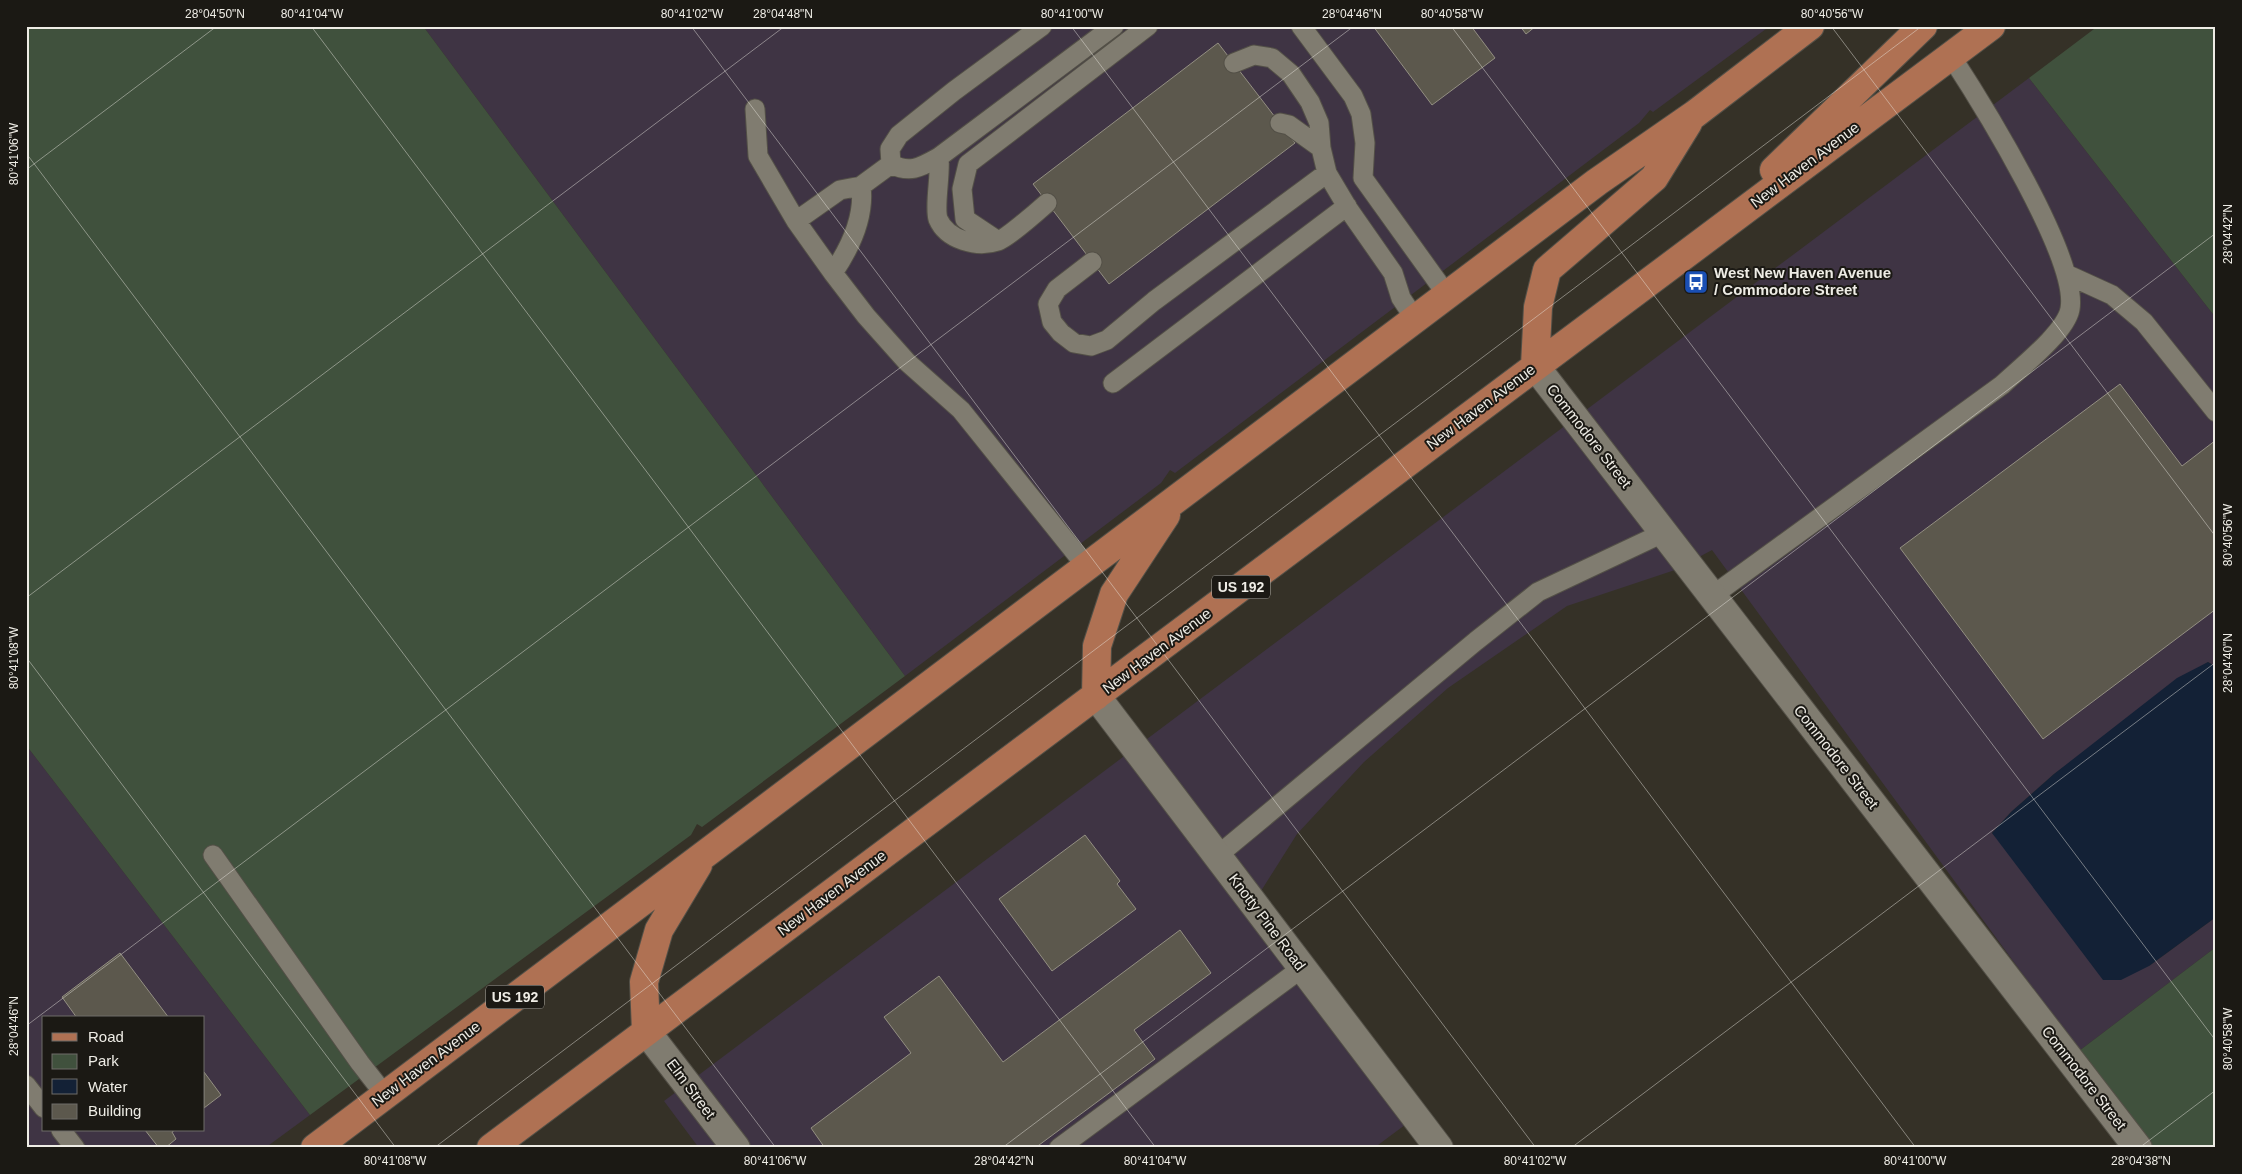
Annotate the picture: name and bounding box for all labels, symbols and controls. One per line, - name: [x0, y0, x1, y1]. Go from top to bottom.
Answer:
- text: 28°04'50"N: [185, 7, 245, 21]
- text: 80°41'04"W: [281, 7, 344, 21]
- text: 80°41'02"W: [661, 7, 724, 21]
- text: 28°04'48"N: [753, 7, 813, 21]
- text: 80°41'00"W: [1041, 7, 1104, 21]
- text: 28°04'46"N: [1322, 7, 1382, 21]
- text: 80°40'58"W: [1421, 7, 1484, 21]
- text: 80°40'56"W: [1801, 7, 1864, 21]
- street label: New Haven Avenue: [1747, 118, 1862, 211]
- text: 80°41'06"W: [7, 122, 21, 185]
- text: 28°04'42"N: [2221, 204, 2235, 264]
- place label: West New Haven Avenue / Commodore Street: [1714, 264, 1891, 298]
- bus stop icon: West New Haven Avenue / Commodore Street: [1683, 269, 1709, 295]
- street label: New Haven Avenue: [1423, 360, 1538, 453]
- street label: Commodore Street: [1544, 381, 1636, 492]
- text: 80°40'56"W: [2221, 503, 2235, 566]
- road number: US 192: [1212, 576, 1270, 598]
- street label: New Haven Avenue: [1099, 604, 1214, 697]
- text: 80°41'08"W: [7, 626, 21, 689]
- text: 28°04'40"N: [2221, 633, 2235, 693]
- street label: Commodore Street: [1791, 702, 1883, 813]
- street label: New Haven Avenue: [774, 846, 889, 939]
- street label: Knotty Pine Road: [1225, 870, 1309, 973]
- road number: US 192: [486, 986, 544, 1009]
- text: 28°04'46"N: [7, 996, 21, 1056]
- text: 80°40'58"W: [2221, 1007, 2235, 1070]
- legend: [42, 1016, 205, 1132]
- street label: New Haven Avenue: [368, 1017, 483, 1110]
- street label: Commodore Street: [2039, 1023, 2131, 1134]
- text: Road: [88, 1028, 124, 1045]
- text: Park: [88, 1052, 119, 1069]
- street label: Elm Street: [664, 1056, 720, 1122]
- text: Water: [88, 1078, 127, 1095]
- text: Building: [88, 1102, 141, 1119]
- text: 80°41'08"W: [364, 1154, 427, 1168]
- text: 80°41'06"W: [744, 1154, 807, 1168]
- text: 28°04'42"N: [974, 1154, 1034, 1168]
- text: 80°41'04"W: [1124, 1154, 1187, 1168]
- text: 80°41'02"W: [1504, 1154, 1567, 1168]
- text: 80°41'00"W: [1884, 1154, 1947, 1168]
- text: 28°04'38"N: [2111, 1154, 2171, 1168]

